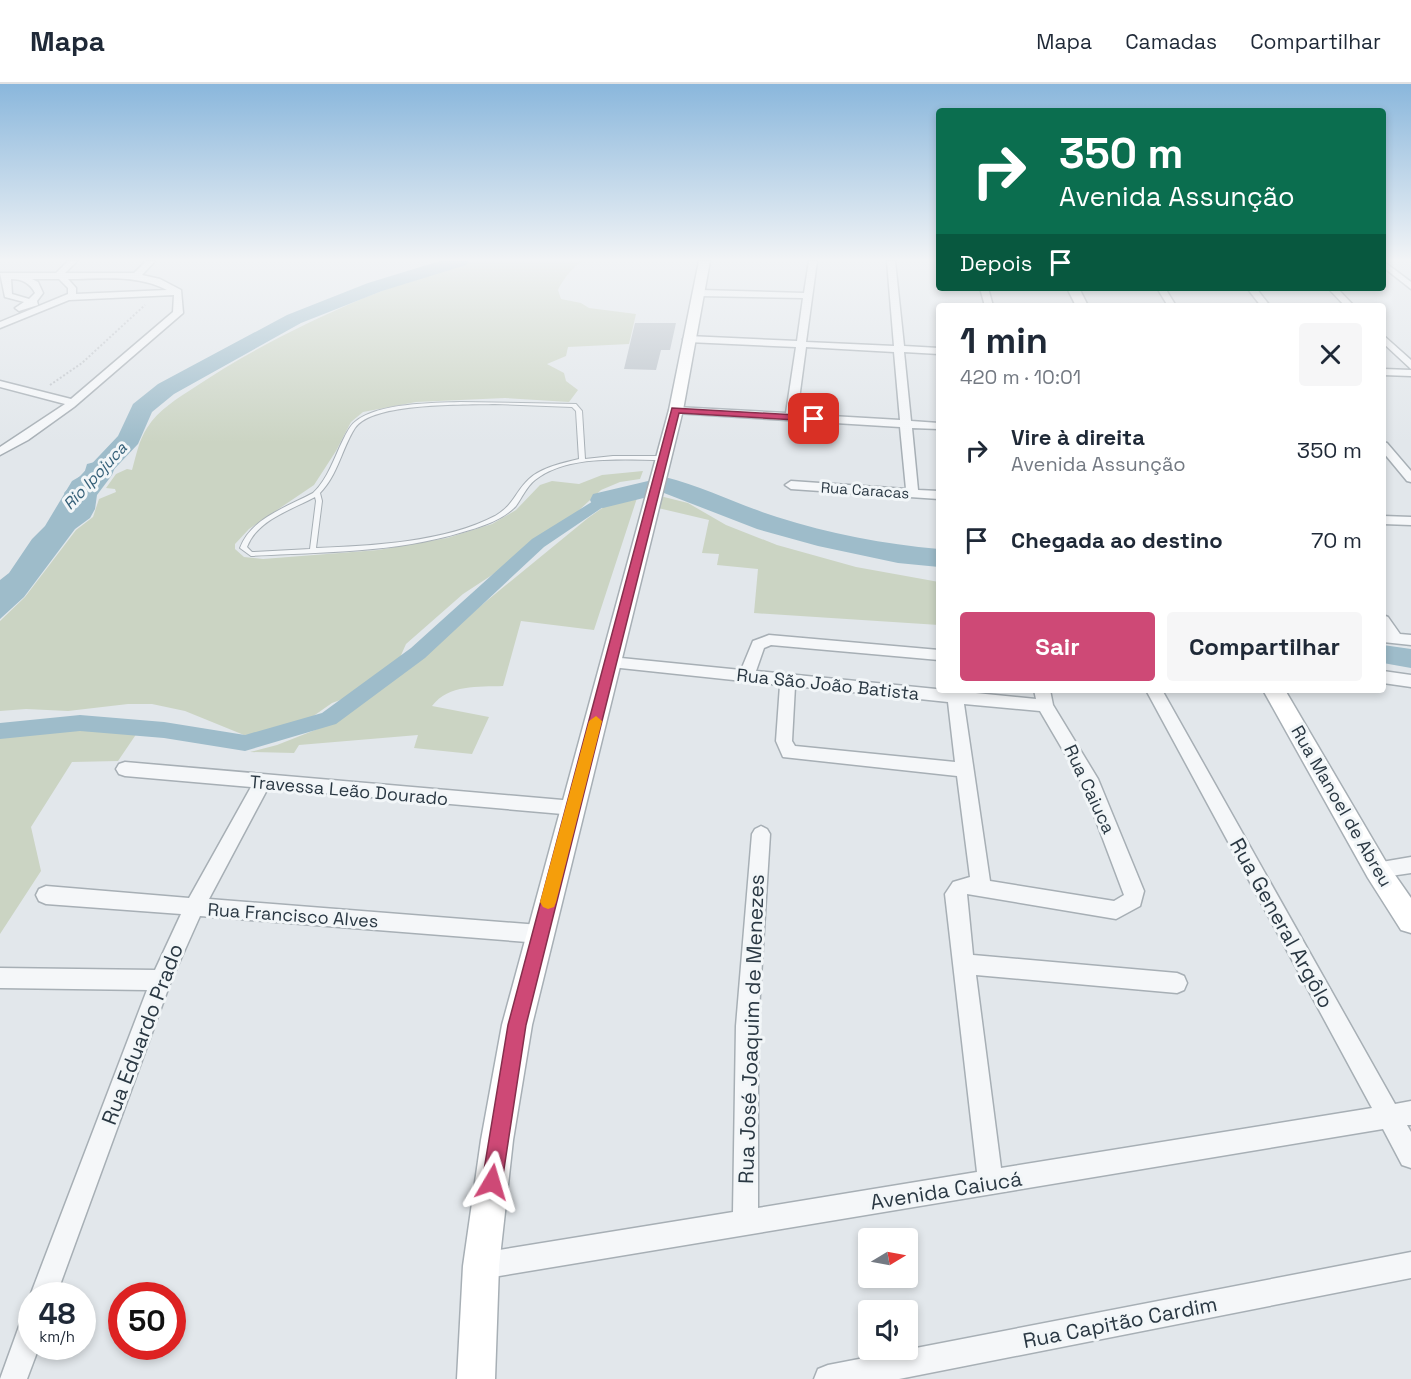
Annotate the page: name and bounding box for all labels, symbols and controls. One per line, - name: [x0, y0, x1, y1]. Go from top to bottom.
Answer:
- text: Mapa: [30, 23, 105, 59]
- text: Mapa: [1036, 28, 1092, 55]
- text: Camadas: [1125, 28, 1217, 55]
- text: Compartilhar: [1250, 28, 1381, 55]
- text: 350 m: [1059, 127, 1184, 180]
- icon: right: [960, 132, 1038, 210]
- text: Avenida Assunção: [1059, 179, 1295, 214]
- icon: arrive: [1044, 246, 1077, 279]
- text: Depois: [960, 249, 1032, 277]
- text: 1 min: [960, 318, 1048, 364]
- button: close: [1299, 323, 1362, 386]
- text: 420 m · 10:01: [960, 364, 1081, 390]
- pin: [788, 393, 839, 444]
- icon: arrive: [797, 402, 830, 435]
- text: Vire à direita: [1011, 423, 1145, 451]
- icon: right: [960, 434, 993, 467]
- text: 350 m: [1297, 436, 1362, 464]
- water label: Rio Ipojuca: [58, 437, 132, 514]
- text: Avenida Assunção: [1011, 451, 1186, 477]
- street label: Rua Caracas: [820, 477, 910, 503]
- icon: arrive: [960, 524, 993, 557]
- text: Chegada ao destino: [1011, 526, 1223, 554]
- text: 70 m: [1311, 526, 1362, 554]
- button: Sair: [960, 612, 1155, 681]
- button: Compartilhar: [1167, 612, 1362, 681]
- street label: Rua São João Batista: [735, 663, 921, 705]
- street label: Rua Manoel de Abreu: [1286, 721, 1398, 891]
- street label: Rua Caiuca: [1059, 741, 1121, 837]
- street label: Travessa Leão Dourado: [249, 770, 449, 810]
- street label: Rua General Argôlo: [1224, 833, 1340, 1013]
- street label: Rua José Joaquim de Menezes: [732, 874, 770, 1184]
- street label: Rua Francisco Alves: [207, 898, 379, 932]
- street label: Rua Eduardo Prado: [95, 940, 189, 1128]
- position arrow: [460, 1150, 524, 1214]
- street label: Avenida Caiucá: [868, 1165, 1024, 1215]
- north arrow: [858, 1228, 918, 1288]
- map controls: [858, 1228, 918, 1360]
- speed limit sign: 50: [108, 1282, 186, 1360]
- street label: Rua Capitão Cardim: [1021, 1290, 1219, 1354]
- text: 48: [38, 1294, 76, 1333]
- button: sound: [858, 1300, 918, 1360]
- text: km/h: [39, 1327, 75, 1346]

